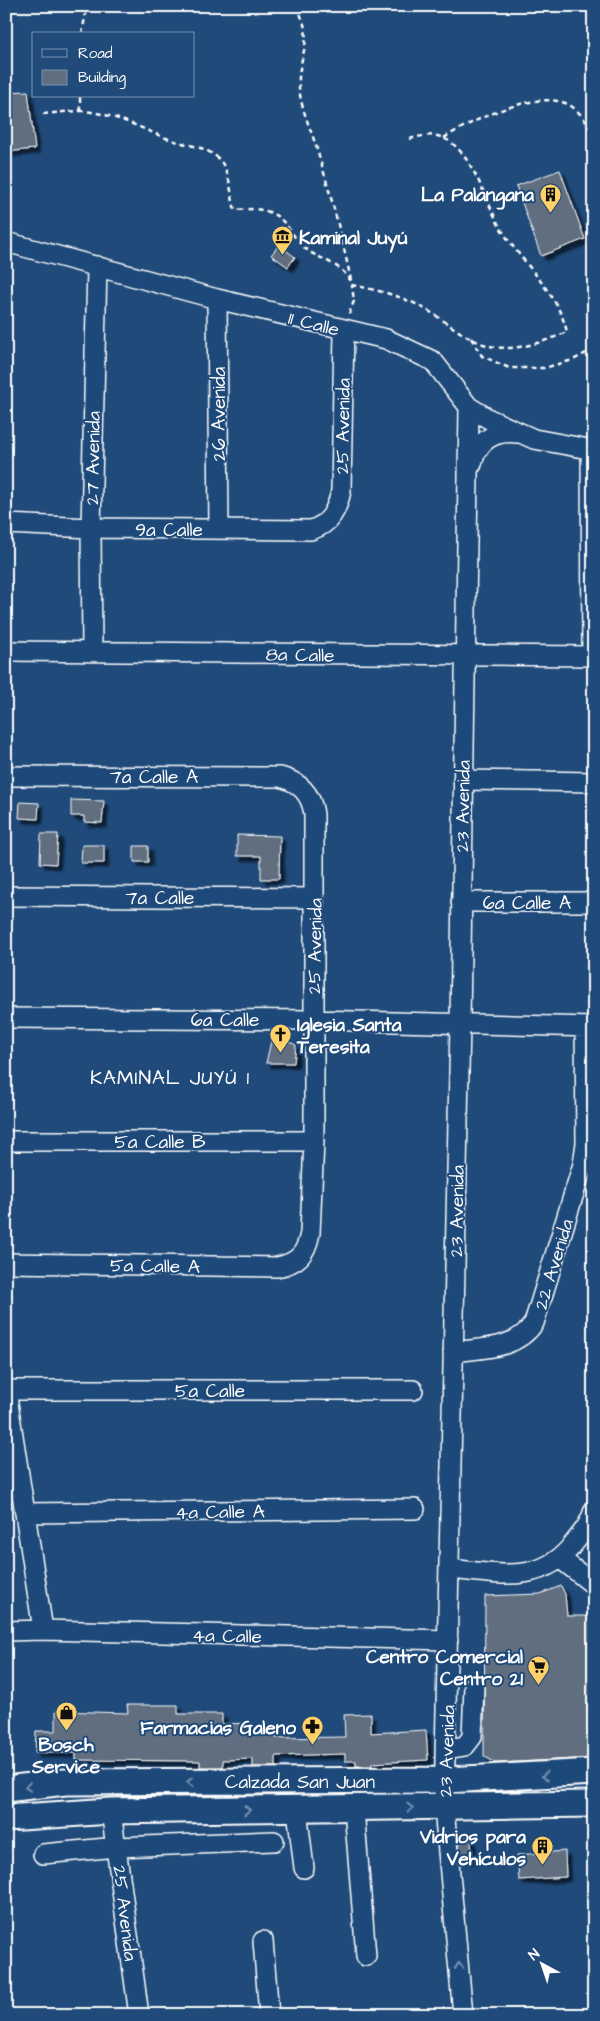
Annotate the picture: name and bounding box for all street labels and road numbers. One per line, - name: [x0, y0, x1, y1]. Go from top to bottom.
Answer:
- street label: 11 Calle: [285, 305, 342, 344]
- street label: 26 Avenida: [206, 366, 233, 461]
- street label: 25 Avenida: [329, 377, 358, 474]
- street label: 27 Avenida: [79, 410, 108, 505]
- street label: 9a Calle: [135, 517, 203, 544]
- street label: 8a Calle: [265, 641, 335, 670]
- street label: 23 Avenida: [449, 759, 478, 852]
- street label: 7a Calle A: [110, 764, 198, 791]
- street label: 7a Calle: [126, 885, 194, 912]
- street label: 6a Calle A: [483, 890, 571, 917]
- street label: 25 Avenida: [301, 897, 330, 994]
- street label: 6a Calle: [191, 1007, 259, 1034]
- street label: 5a Calle B: [114, 1129, 206, 1156]
- street label: 23 Avenida: [443, 1164, 472, 1257]
- street label: 22 Avenida: [528, 1215, 581, 1313]
- street label: 5a Calle A: [110, 1252, 200, 1281]
- street label: 5a Calle: [175, 1378, 245, 1405]
- street label: 4a Calle A: [175, 1498, 265, 1527]
- street label: 4a Calle: [192, 1622, 262, 1651]
- street label: 23 Avenida: [432, 1704, 463, 1798]
- street label: Calzada San Juan: [225, 1769, 375, 1796]
- street label: 25 Avenida: [105, 1864, 144, 1963]

